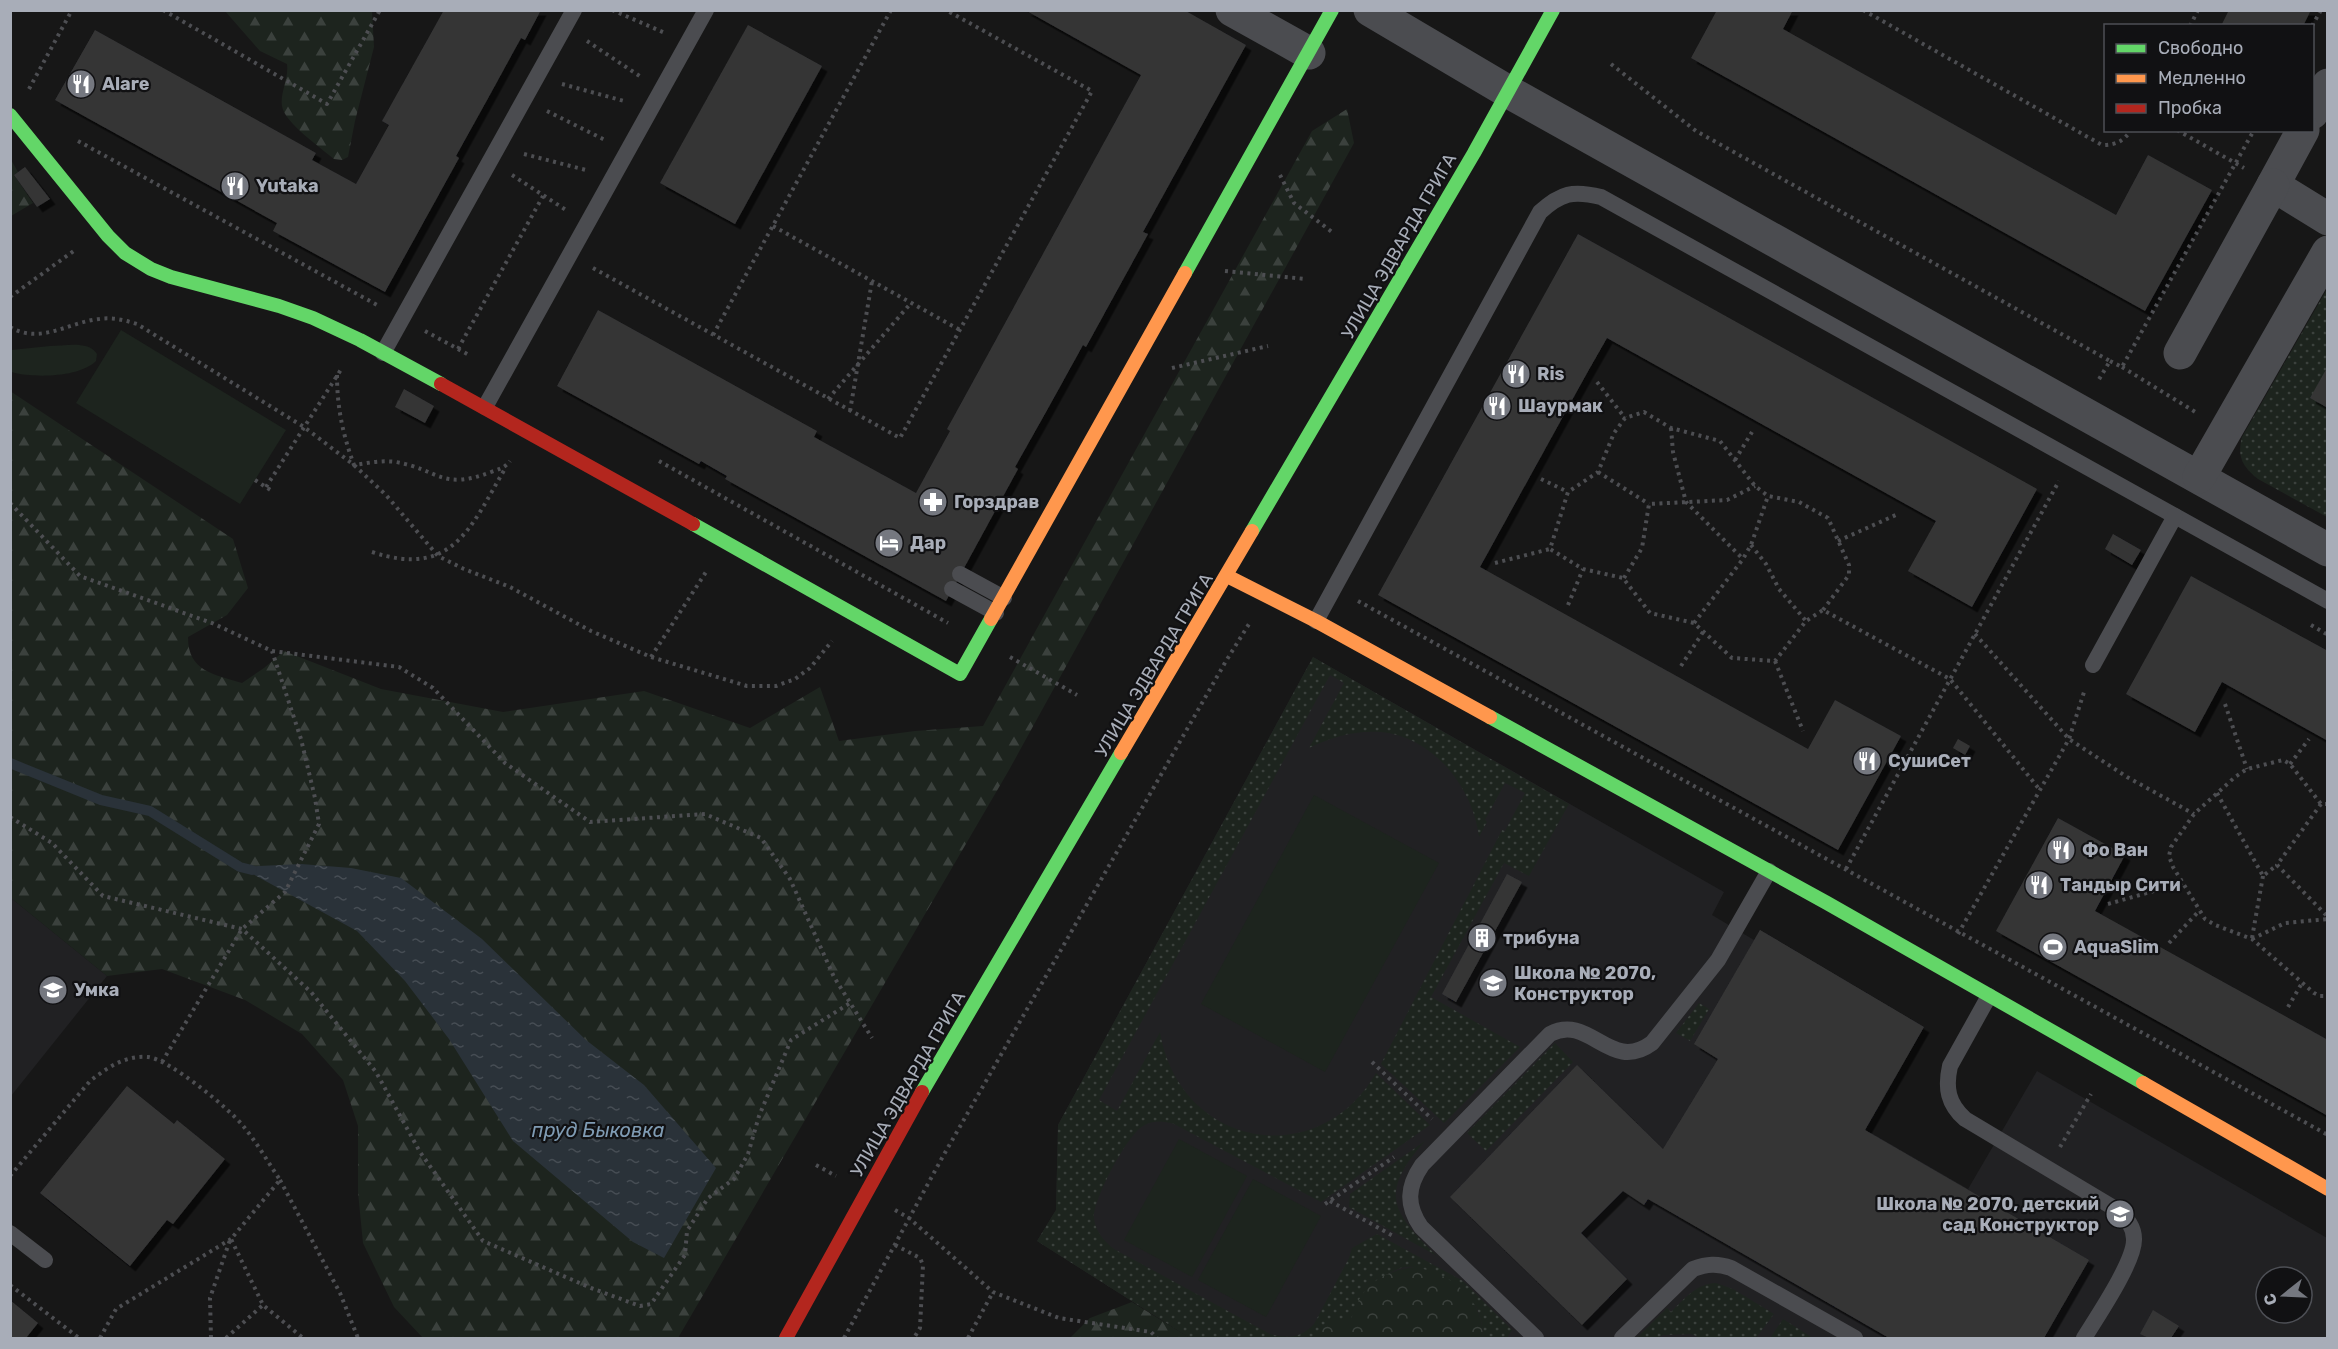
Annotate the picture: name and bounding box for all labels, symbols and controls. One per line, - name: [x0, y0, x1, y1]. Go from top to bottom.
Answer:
- legend: [2104, 24, 2314, 132]
- text: Свободно: [2158, 37, 2243, 59]
- text: Медленно: [2158, 67, 2246, 89]
- restaurant icon: Alare: [65, 68, 97, 100]
- place label: Alare: [102, 73, 150, 95]
- text: Пробка: [2158, 97, 2222, 119]
- street label: УЛИЦА ЭДВАРДА ГРИГА: [1337, 149, 1461, 343]
- restaurant icon: Yutaka: [219, 170, 251, 202]
- place label: Yutaka: [256, 175, 319, 197]
- restaurant icon: Ris: [1500, 358, 1532, 390]
- place label: Ris: [1537, 363, 1565, 385]
- restaurant icon: Шаурмак: [1481, 390, 1513, 422]
- place label: Шаурмак: [1518, 395, 1603, 417]
- pharmacy icon: Горздрав: [917, 486, 949, 518]
- place label: Горздрав: [954, 491, 1039, 513]
- hotel icon: Дар: [873, 527, 905, 559]
- place label: Дар: [910, 532, 946, 554]
- street label: УЛИЦА ЭДВАРДА ГРИГА: [1090, 569, 1218, 761]
- restaurant icon: СушиСет: [1851, 745, 1883, 777]
- place label: СушиСет: [1888, 750, 1971, 772]
- restaurant icon: Фо Ван: [2045, 834, 2077, 866]
- place label: Фо Ван: [2082, 839, 2148, 861]
- restaurant icon: Тандыр Сити: [2023, 869, 2055, 901]
- place label: Тандыр Сити: [2060, 874, 2181, 896]
- building icon: трибуна: [1466, 922, 1498, 954]
- place label: трибуна: [1503, 927, 1580, 949]
- sports icon: AquaSlim: [2037, 931, 2069, 963]
- place label: AquaSlim: [2074, 936, 2159, 958]
- place label: Школа № 2070, Конструктор: [1514, 962, 1656, 1005]
- school or university icon: Школа № 2070, Конструктор: [1477, 967, 1509, 999]
- school or university icon: Умка: [37, 974, 69, 1006]
- place label: Умка: [74, 979, 119, 1001]
- street label: УЛИЦА ЭДВАРДА ГРИГА: [846, 987, 970, 1181]
- water label: пруд Быковка: [531, 1118, 665, 1142]
- place label: Школа № 2070, детский сад Конструктор: [1876, 1193, 2099, 1236]
- school or university icon: Школа № 2070, детский сад Конструктор: [2104, 1198, 2136, 1230]
- north arrow: [2254, 1265, 2314, 1325]
- text: С: [2259, 1291, 2281, 1308]

